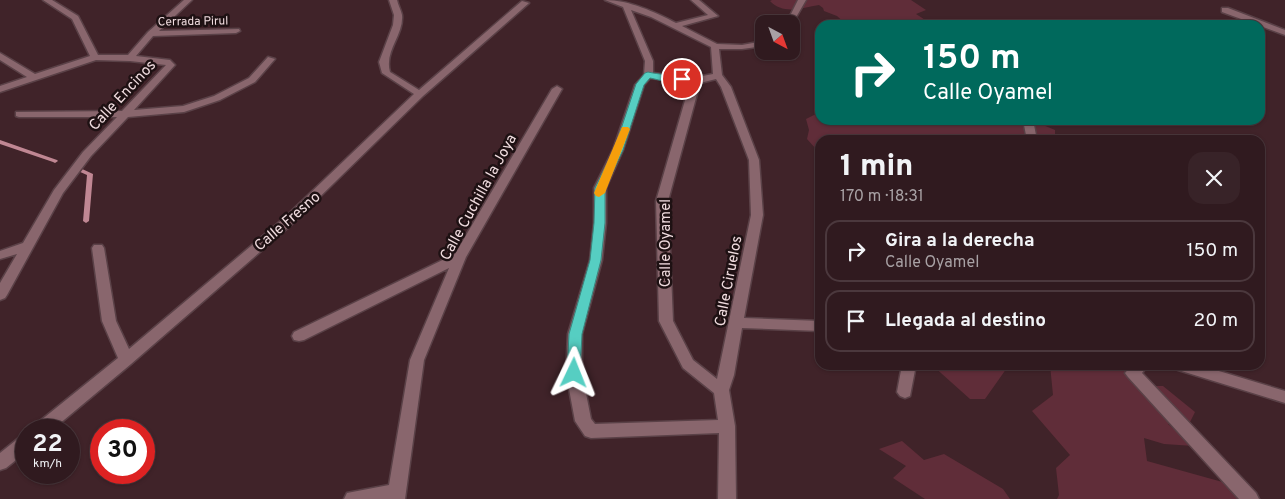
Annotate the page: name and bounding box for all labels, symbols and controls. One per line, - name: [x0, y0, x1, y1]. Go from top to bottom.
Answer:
- street label: Cerrada Pirul: [157, 13, 229, 31]
- north arrow: [755, 15, 800, 60]
- map controls: [755, 15, 800, 60]
- text: 150 m: [923, 37, 1021, 81]
- icon: right: [840, 40, 905, 105]
- street label: Calle Encinos: [86, 57, 161, 135]
- pin: [661, 58, 703, 100]
- icon: arrive: [668, 65, 696, 93]
- text: Calle Oyamel: [923, 80, 1053, 107]
- street label: Calle Cuchilla la Joya: [437, 131, 522, 264]
- text: 1 min: [840, 149, 913, 186]
- button: close: [1188, 152, 1240, 204]
- text: 170 m · 18:31: [840, 187, 924, 207]
- street label: Calle Fresno: [251, 188, 325, 256]
- street label: Calle Oyamel: [657, 199, 676, 287]
- text: Gira a la derecha: [885, 229, 1035, 253]
- street label: Calle Ciruelos: [711, 234, 748, 328]
- icon: right: [842, 237, 870, 265]
- text: 150 m: [1186, 239, 1238, 263]
- text: Calle Oyamel: [885, 253, 979, 273]
- icon: arrive: [842, 307, 870, 335]
- text: Llegada al destino: [885, 309, 1046, 333]
- text: 20 m: [1194, 309, 1238, 333]
- position arrow: [547, 346, 599, 398]
- speed limit sign: 30: [90, 419, 155, 484]
- text: 22: [32, 429, 63, 461]
- text: km/h: [33, 456, 62, 472]

